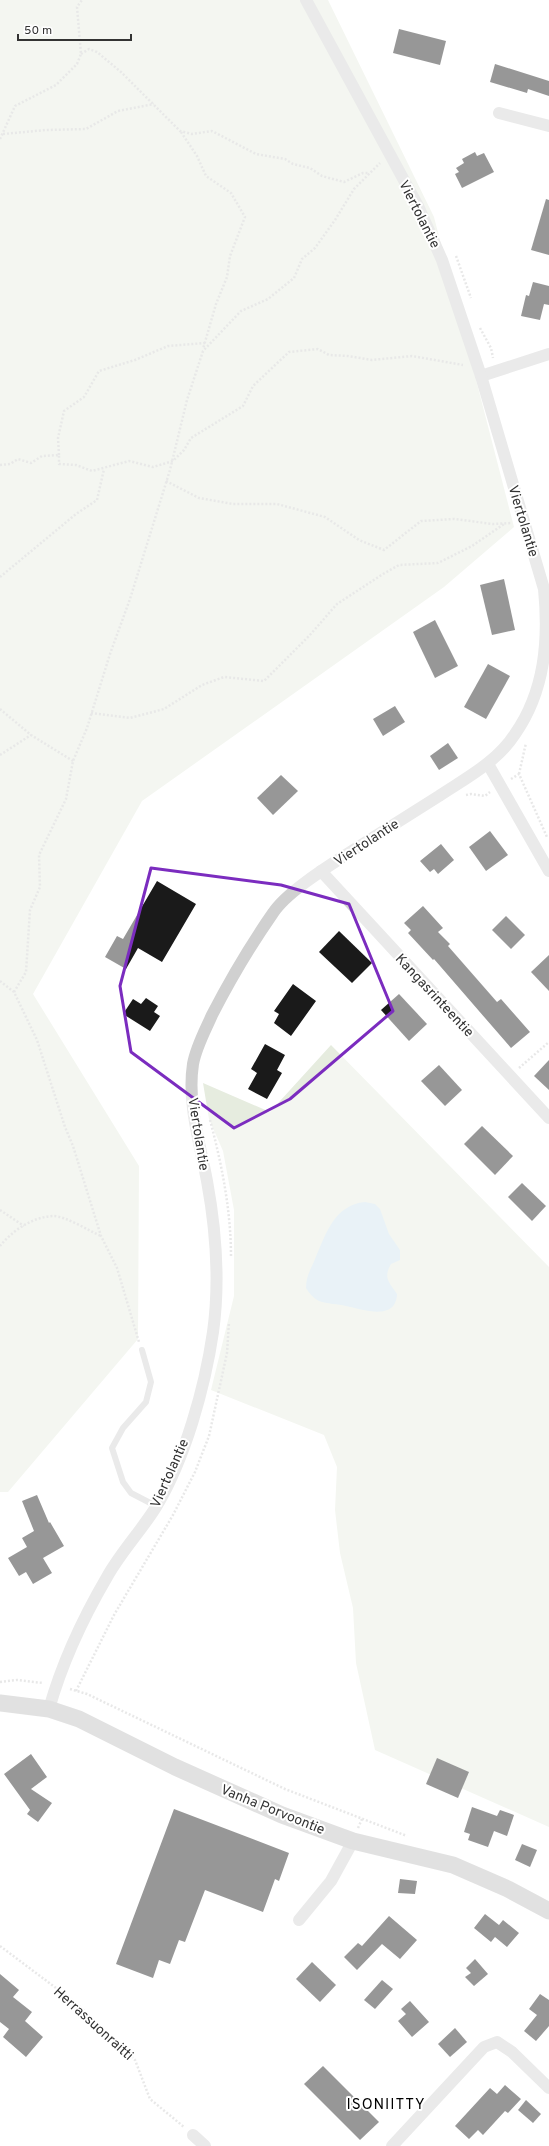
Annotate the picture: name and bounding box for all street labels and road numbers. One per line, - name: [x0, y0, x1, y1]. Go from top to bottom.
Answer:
- street label: Viertolantie: [394, 178, 443, 251]
- street label: Viertolantie: [504, 484, 542, 559]
- street label: Viertolantie: [331, 816, 402, 871]
- street label: Kangasrinteentie: [391, 951, 477, 1041]
- street label: Viertolantie: [183, 1096, 212, 1172]
- street label: Viertolantie: [148, 1436, 193, 1511]
- street label: Vanha Porvoontie: [218, 1782, 327, 1839]
- street label: Herrassuonraitti: [49, 1984, 136, 2064]

